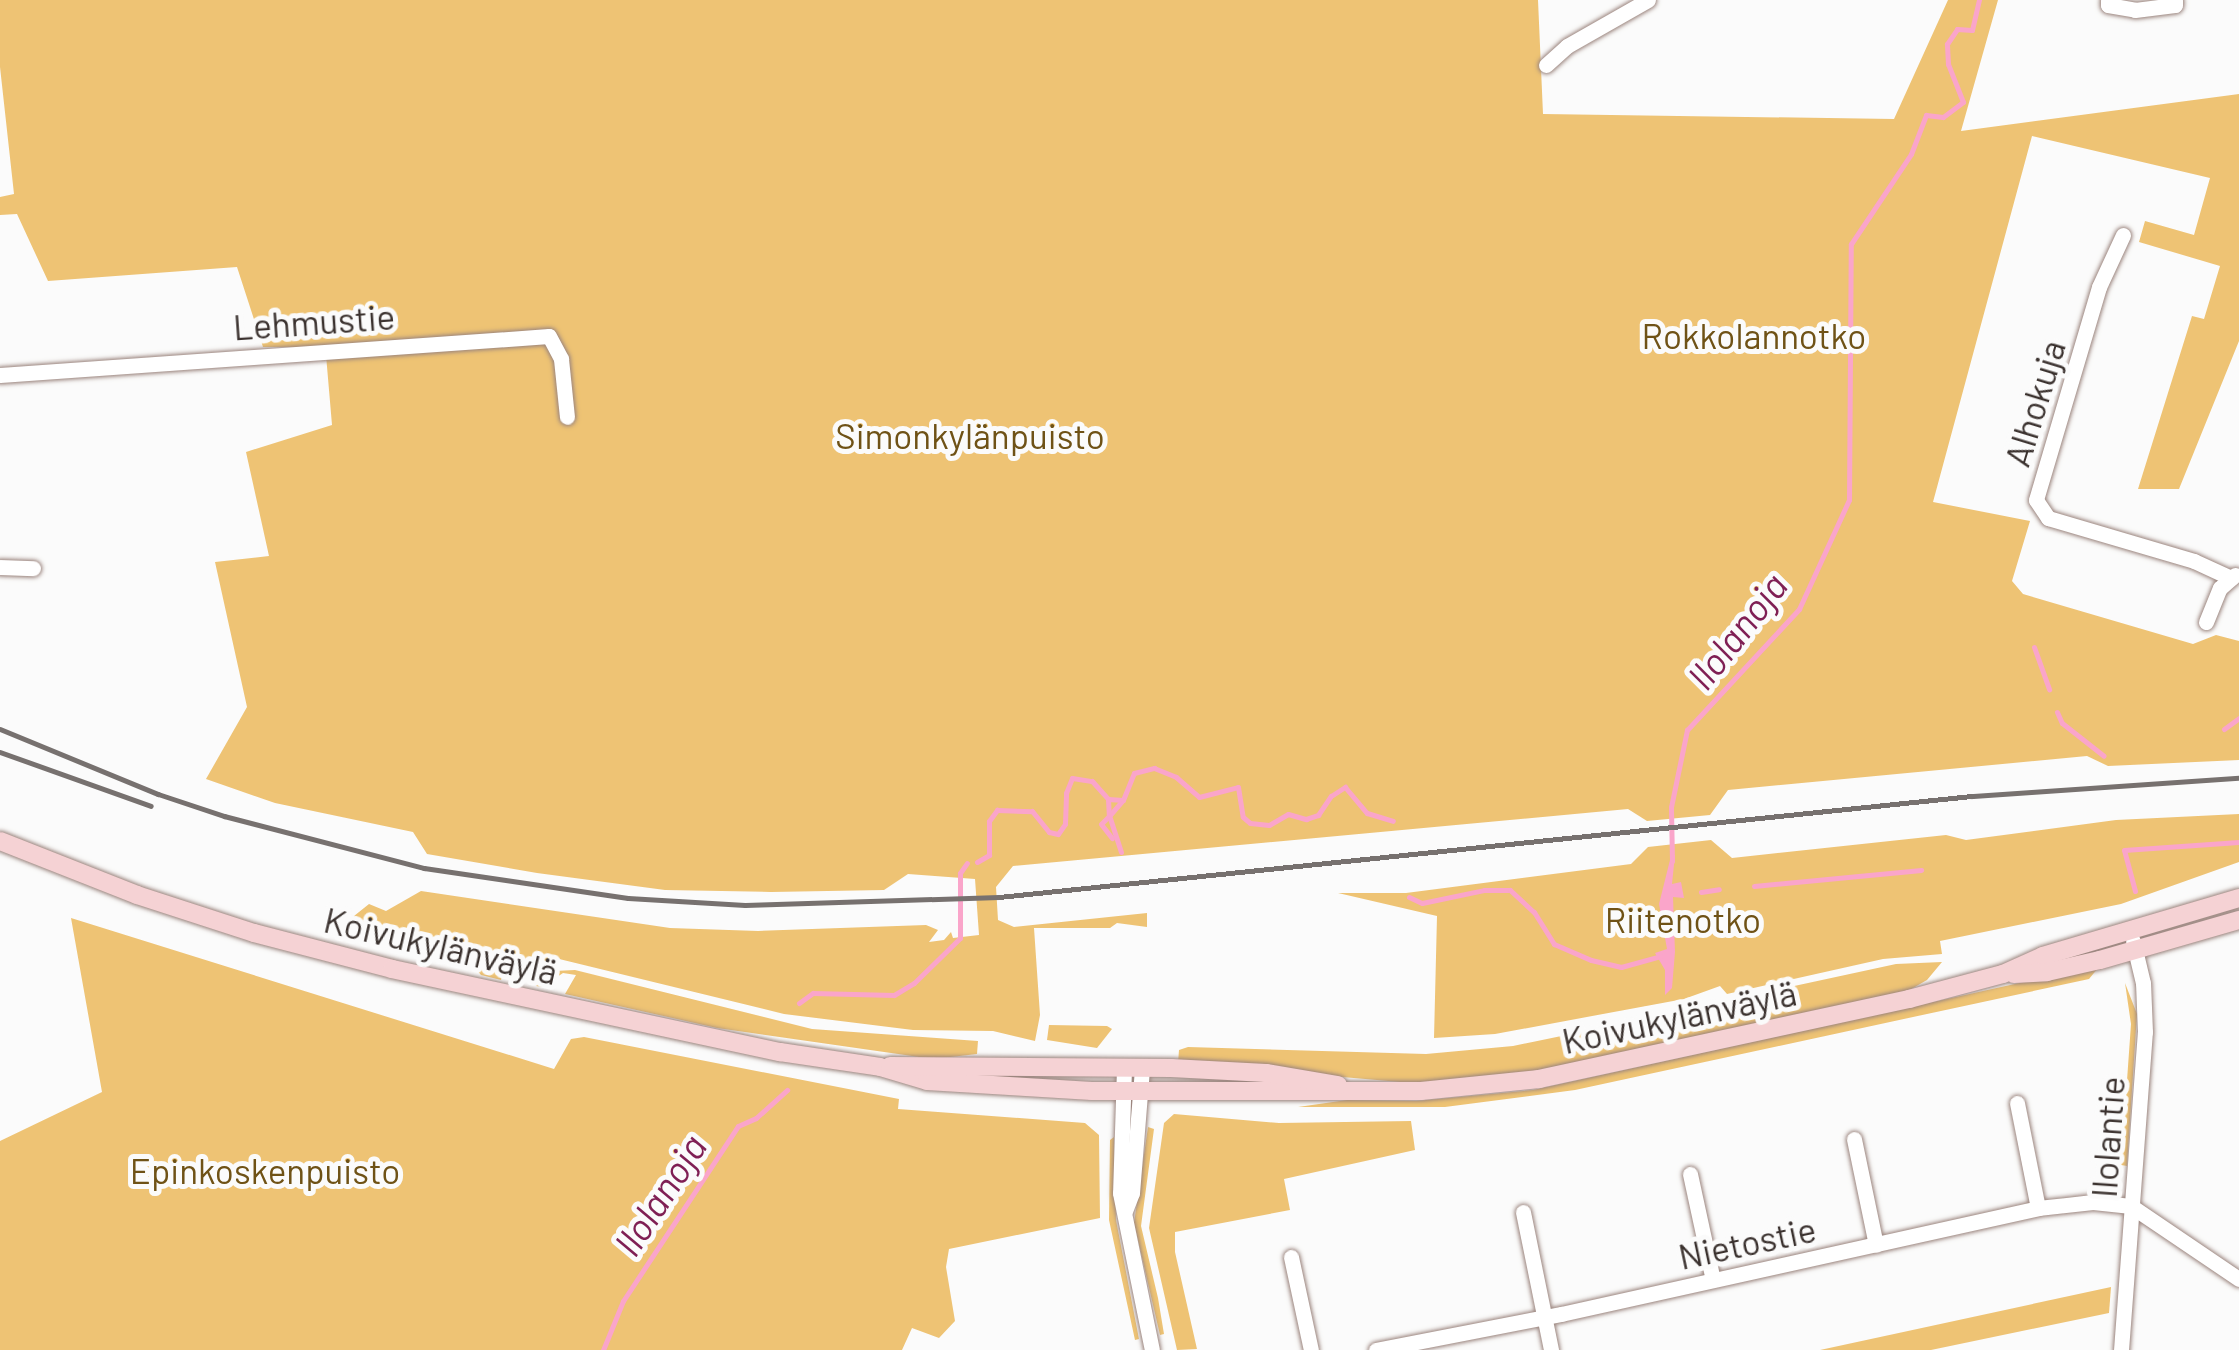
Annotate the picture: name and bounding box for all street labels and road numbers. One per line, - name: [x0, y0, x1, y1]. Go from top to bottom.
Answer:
- street label: Lehmustie: [232, 294, 396, 348]
- street label: Alhokuja: [1995, 335, 2073, 471]
- street label: Koivukylänväylä: [320, 898, 562, 992]
- street label: Koivukylänväylä: [1558, 971, 1800, 1061]
- street label: Ilolantie: [2082, 1075, 2132, 1199]
- street label: Nietostie: [1674, 1207, 1820, 1277]

